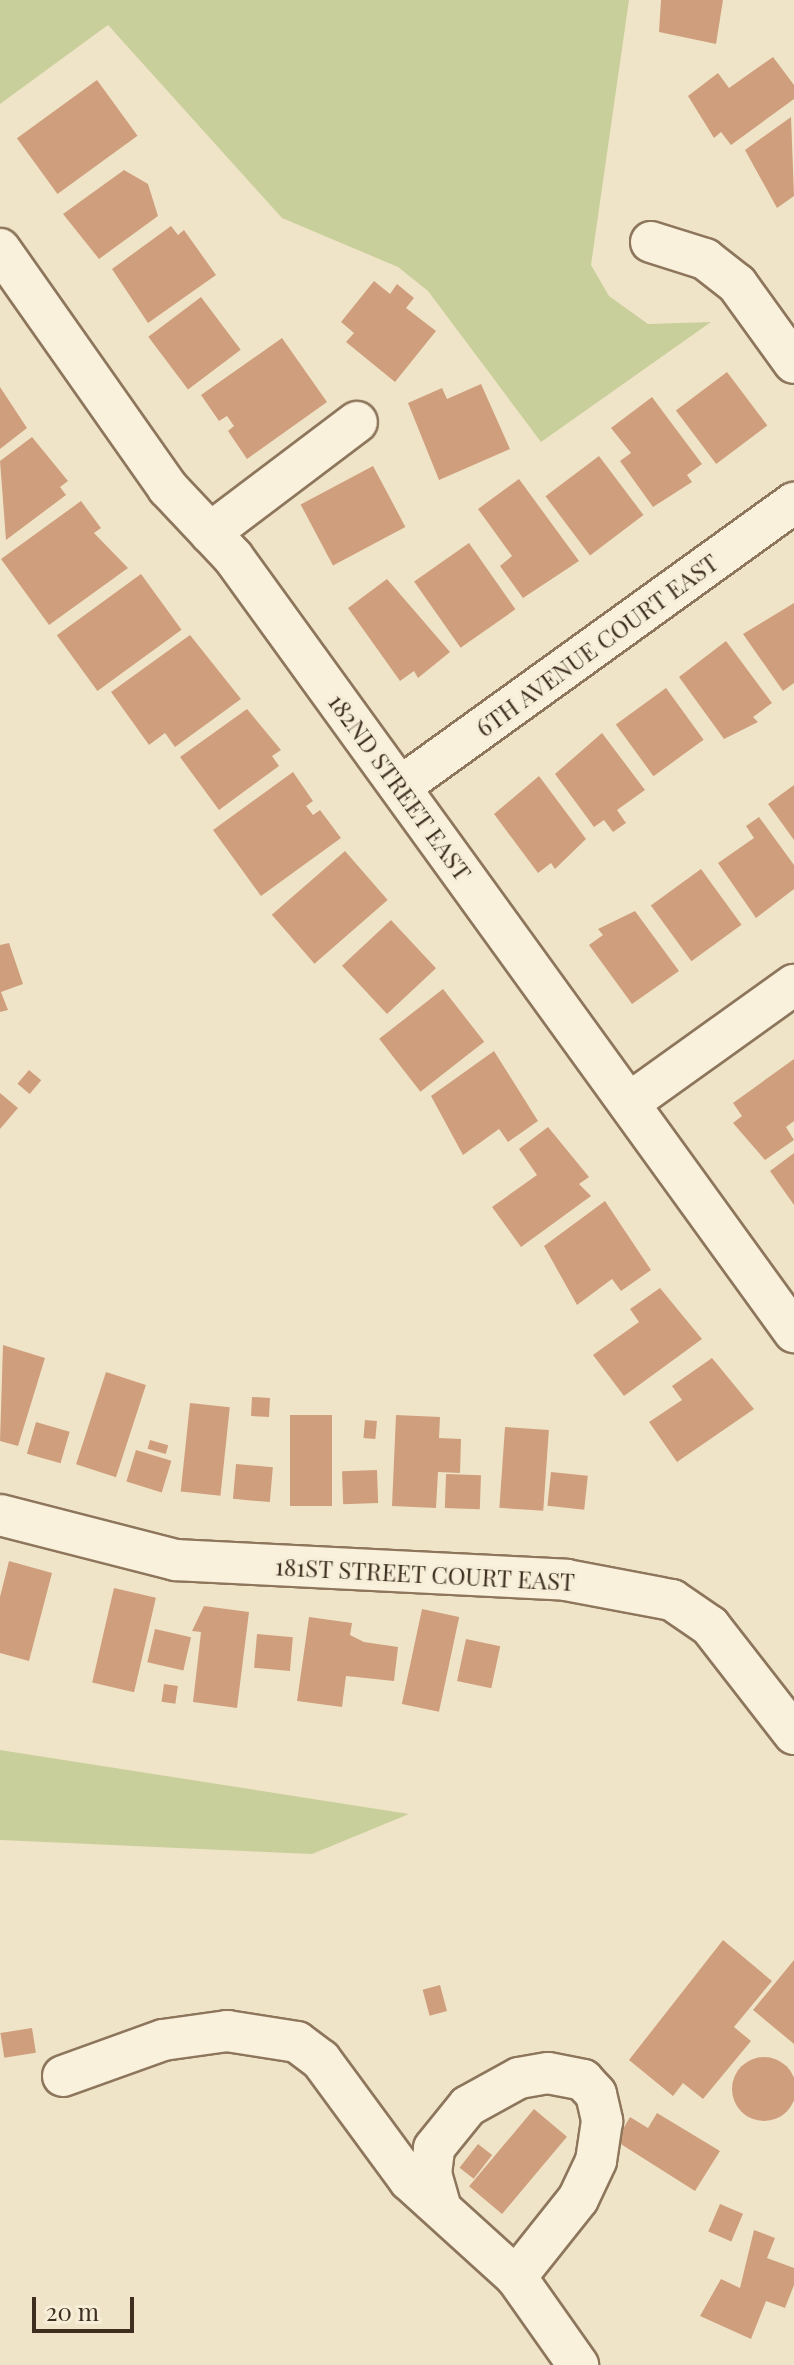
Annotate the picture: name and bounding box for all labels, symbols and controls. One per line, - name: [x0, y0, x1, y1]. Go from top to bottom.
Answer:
- street label: 6TH AVENUE COURT EAST: [470, 547, 724, 743]
- street label: 182ND STREET EAST: [322, 688, 478, 886]
- street label: 181ST STREET COURT EAST: [273, 1552, 577, 1596]
- scale bar: [36, 2281, 138, 2331]
- text: 20 m: [46, 2295, 99, 2327]

